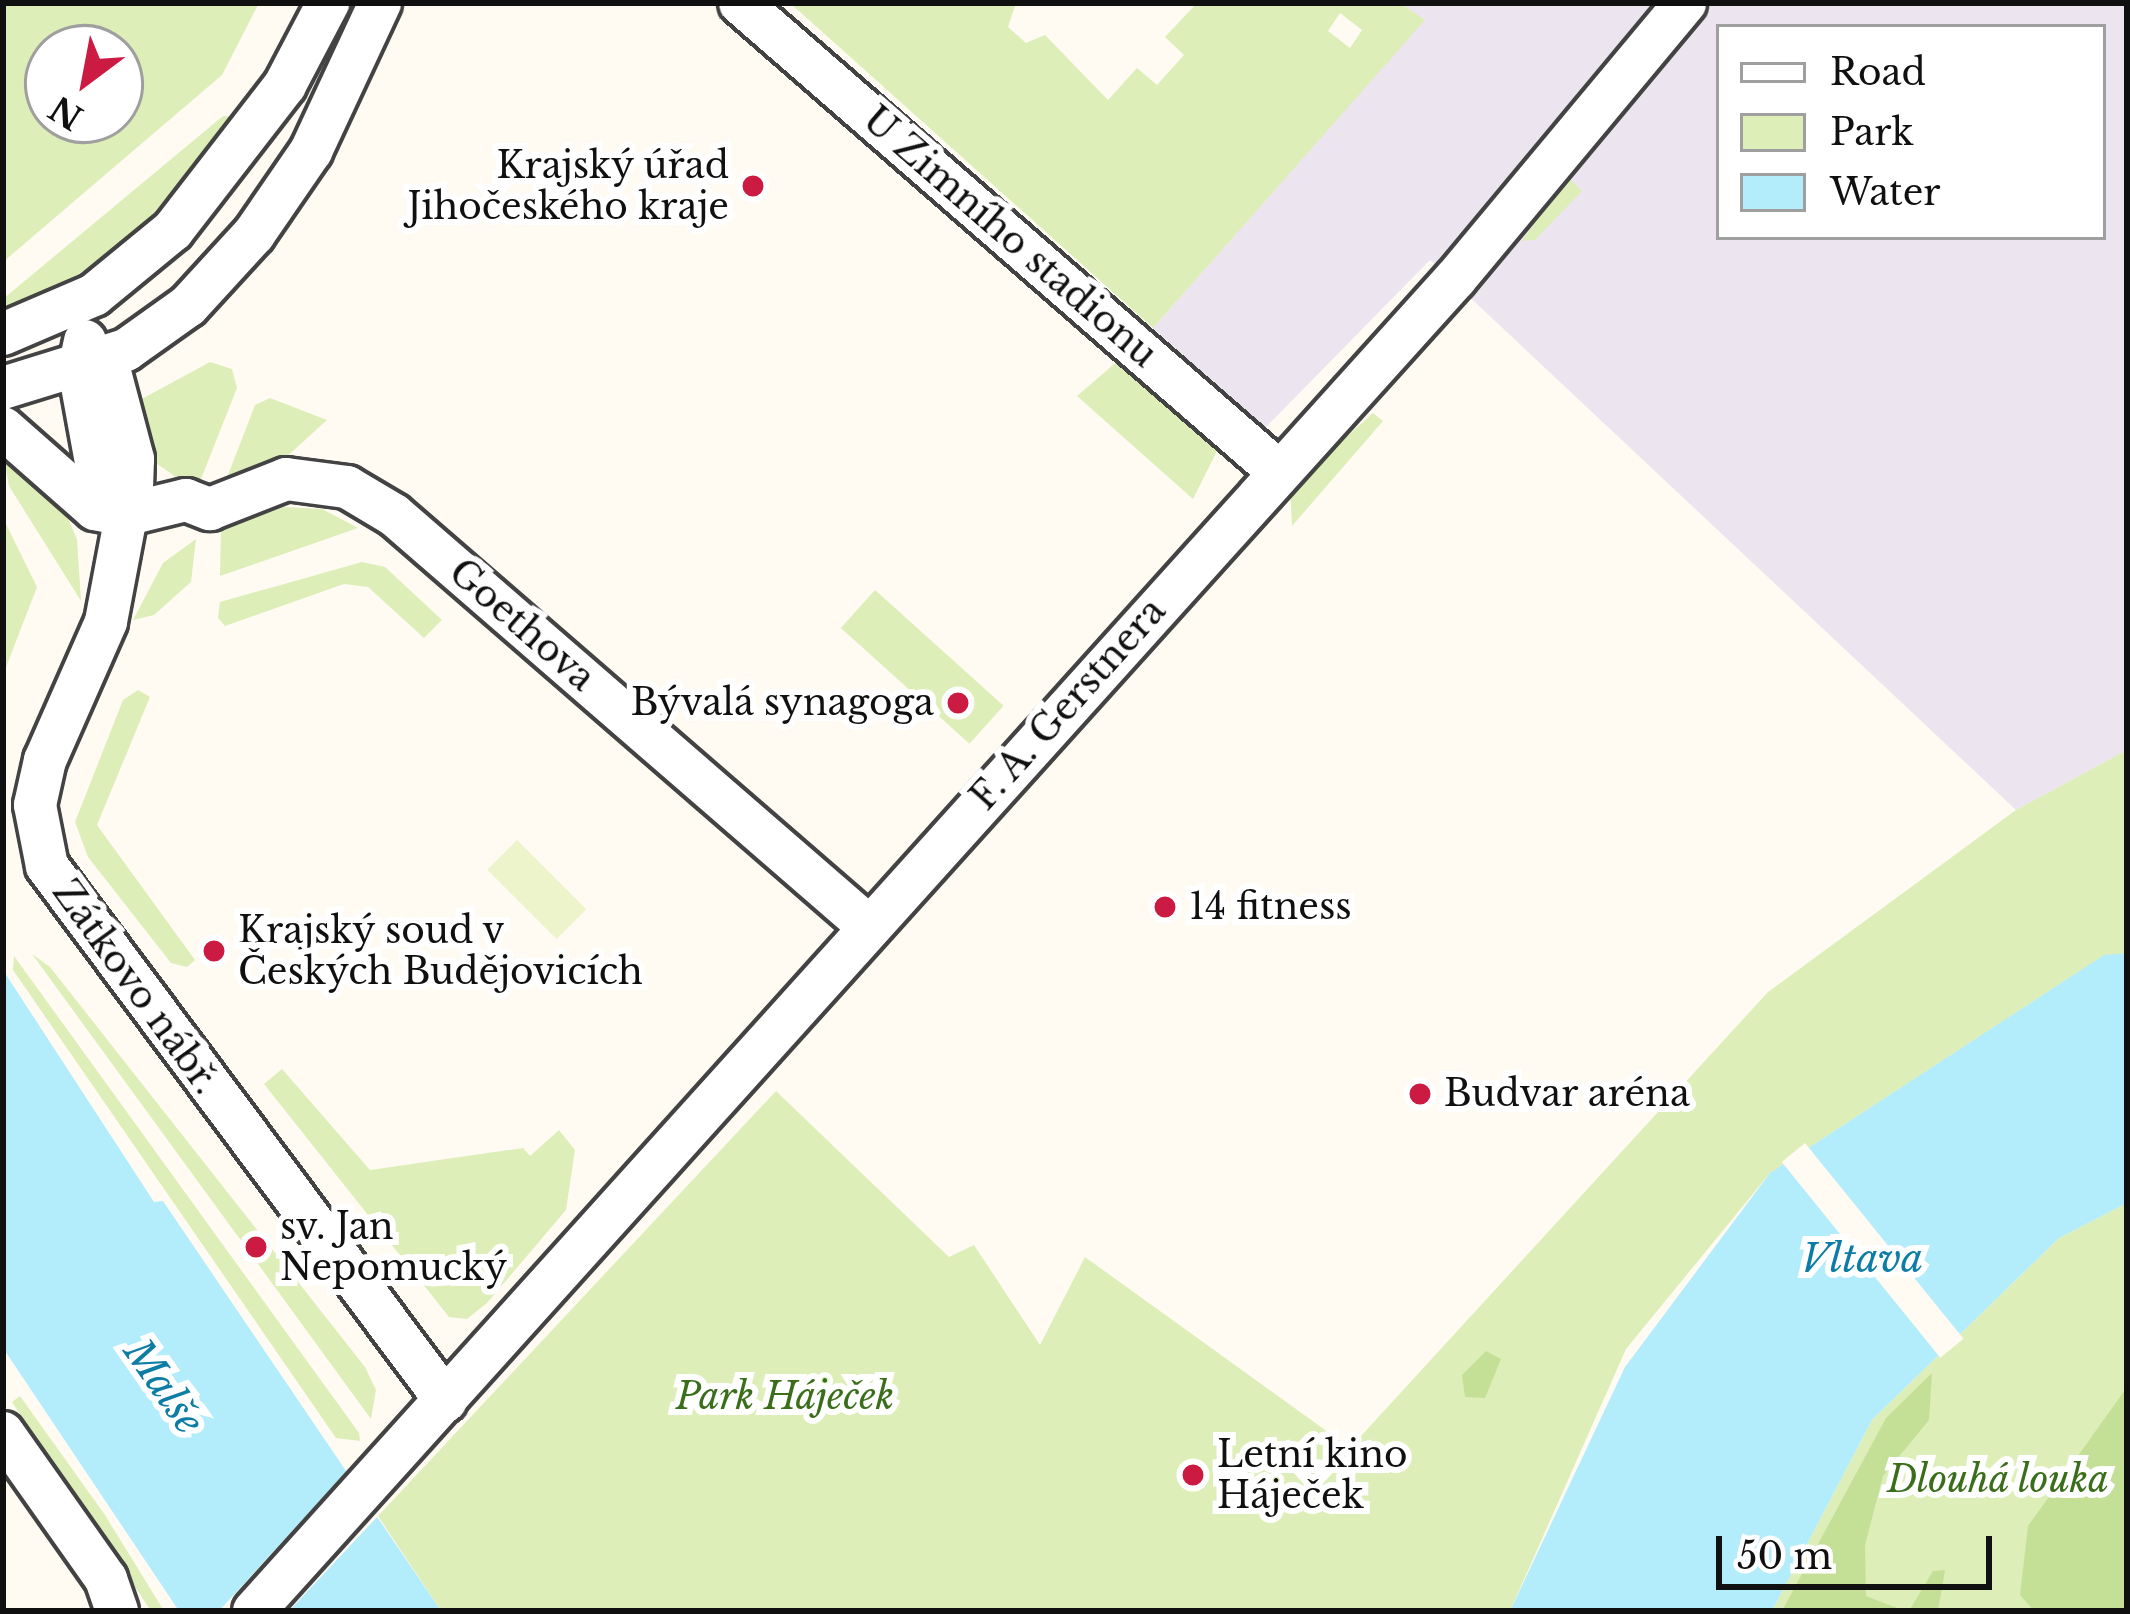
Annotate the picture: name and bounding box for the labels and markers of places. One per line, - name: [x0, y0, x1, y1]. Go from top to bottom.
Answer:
- place label: Krajský úřad Jihočeského kraje: [407, 143, 729, 228]
- marker: Krajský úřad Jihočeského kraje: [740, 173, 766, 199]
- place label: Bývalá synagoga: [630, 681, 934, 725]
- marker: Bývalá synagoga: [945, 690, 971, 716]
- place label: 14 fitness: [1189, 885, 1352, 929]
- marker: 14 fitness: [1152, 894, 1178, 920]
- place label: Krajský soud v Českých Budějovicích: [238, 908, 643, 993]
- marker: Krajský soud v Českých Budějovicích: [201, 938, 227, 964]
- place label: Budvar aréna: [1444, 1072, 1691, 1116]
- marker: Budvar aréna: [1407, 1081, 1433, 1107]
- place label: sv. Jan Nepomucký: [280, 1204, 507, 1289]
- marker: sv. Jan Nepomucký: [243, 1234, 269, 1260]
- place label: Letní kino Háječek: [1217, 1432, 1408, 1517]
- marker: Letní kino Háječek: [1180, 1462, 1206, 1488]

